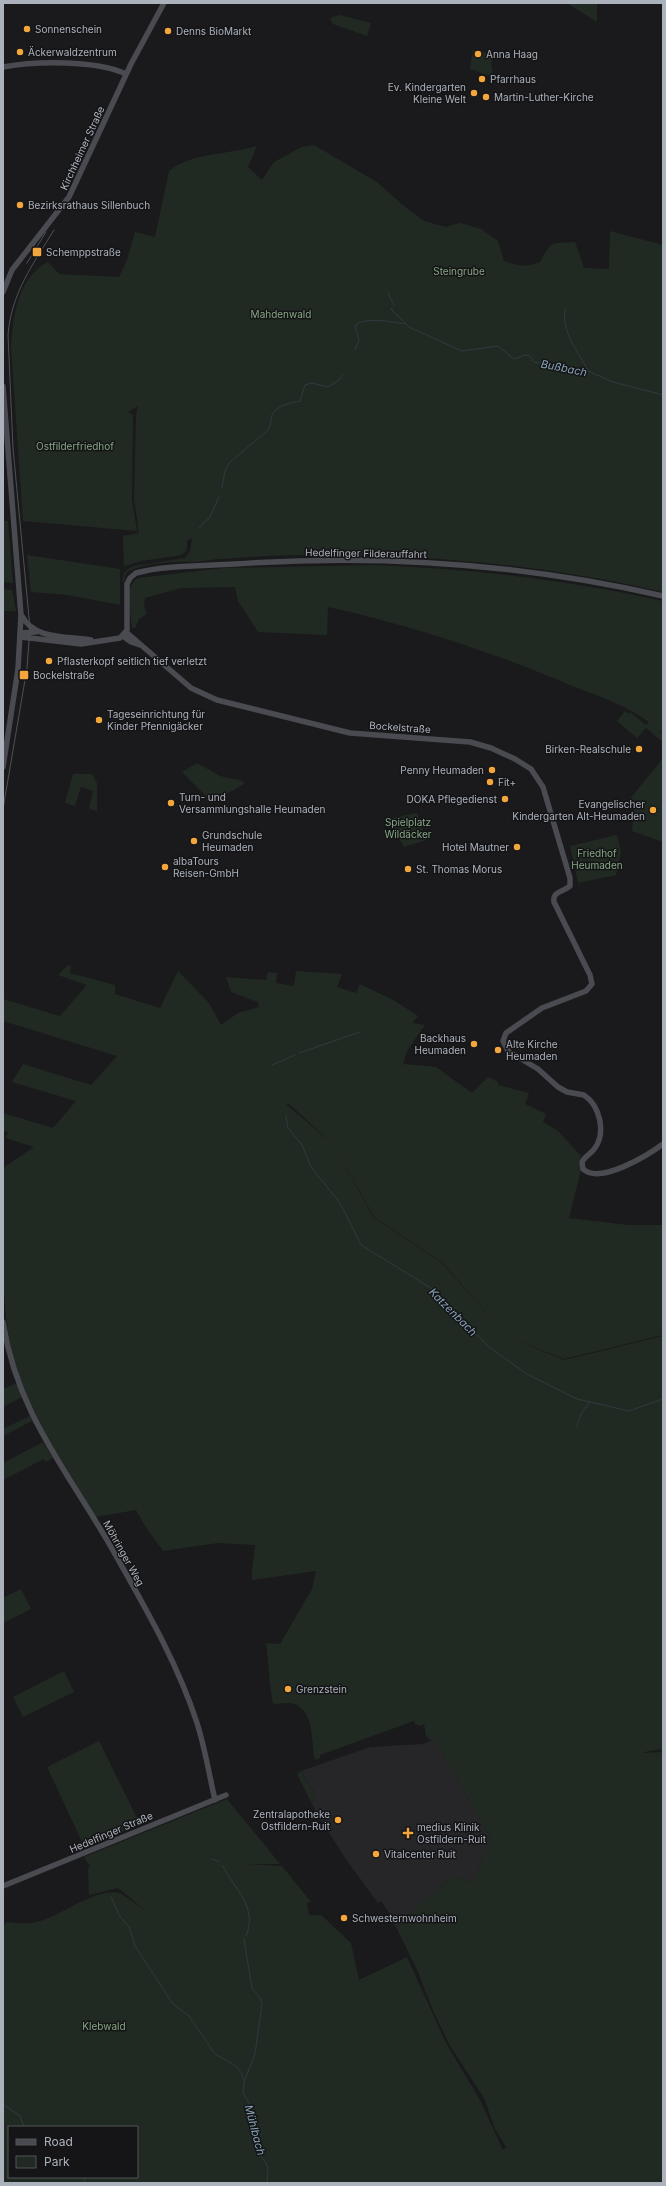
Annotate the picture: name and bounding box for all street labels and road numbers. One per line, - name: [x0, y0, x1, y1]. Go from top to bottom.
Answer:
- street label: Kirchheimer Straße: [57, 104, 107, 192]
- street label: Hedelfinger Filderauffahrt: [305, 546, 428, 560]
- street label: Bockelstraße: [369, 719, 431, 735]
- street label: Möhringer Weg: [101, 1518, 147, 1588]
- street label: Hedelfinger Straße: [68, 1809, 155, 1855]

